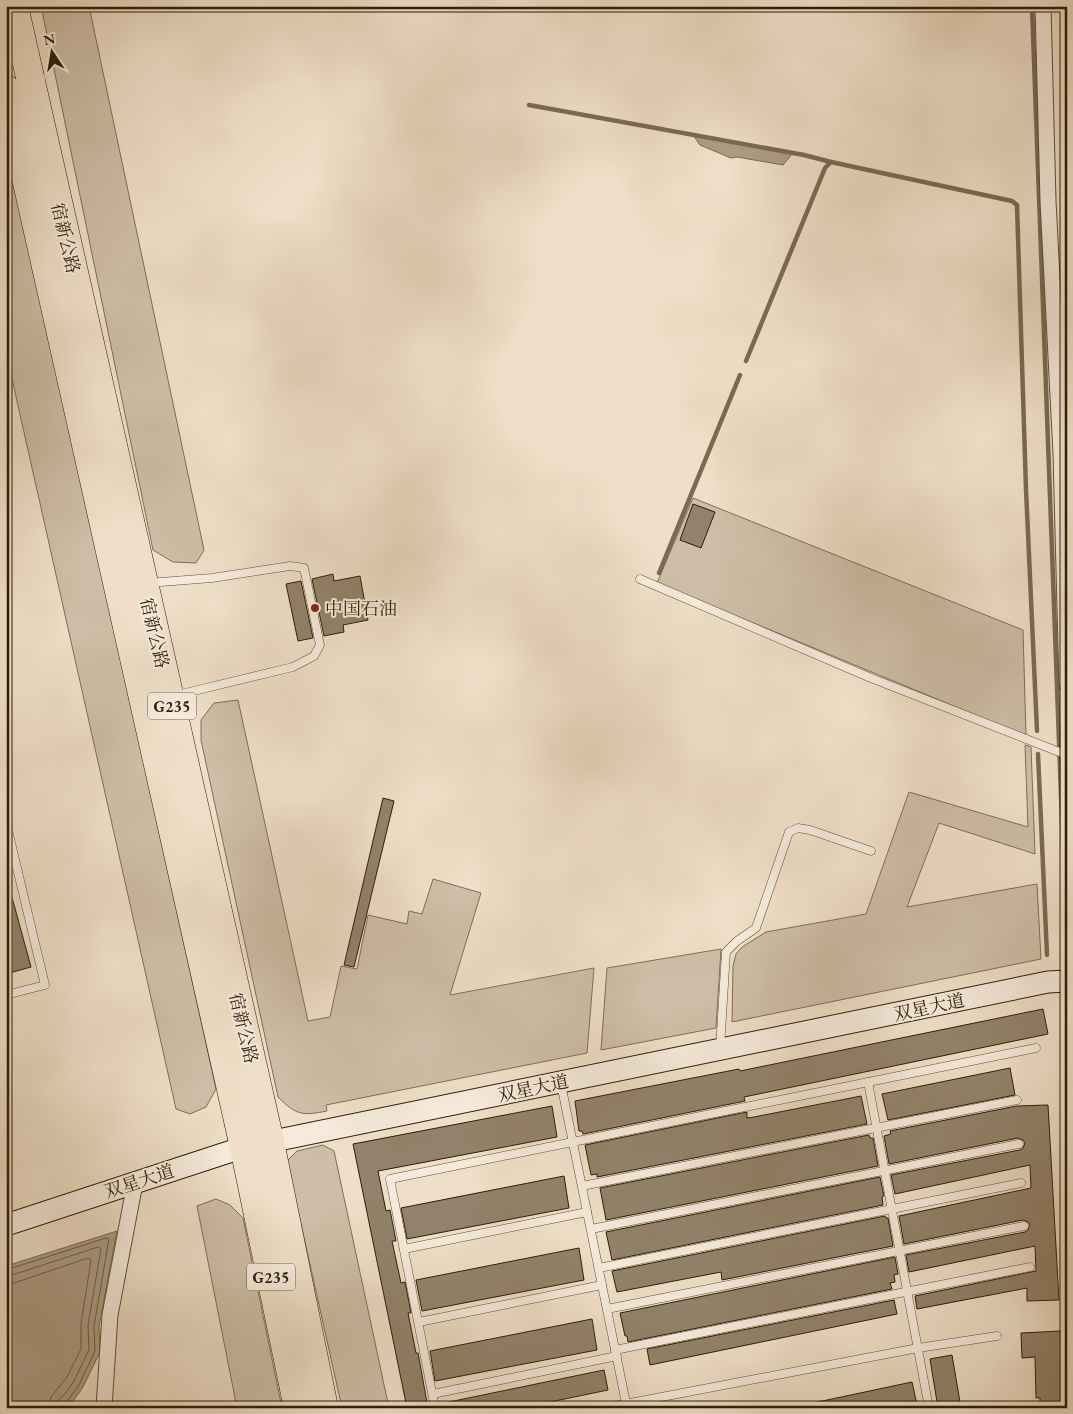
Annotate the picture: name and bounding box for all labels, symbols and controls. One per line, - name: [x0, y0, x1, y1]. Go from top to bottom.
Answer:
- north arrow: [28, 28, 78, 78]
- text: N: [42, 29, 57, 49]
- street label: 宿新公路: [47, 200, 85, 276]
- street label: 宿新公路: [136, 595, 174, 671]
- place label: 中国石油: [325, 597, 397, 620]
- marker: 中国石油: [309, 602, 321, 614]
- road number: G235: [148, 692, 196, 719]
- street label: 双星大道: [891, 988, 967, 1026]
- street label: 宿新公路: [225, 990, 263, 1066]
- street label: 双星大道: [495, 1069, 571, 1107]
- street label: 双星大道: [101, 1159, 177, 1203]
- road number: G235: [247, 1264, 295, 1290]

